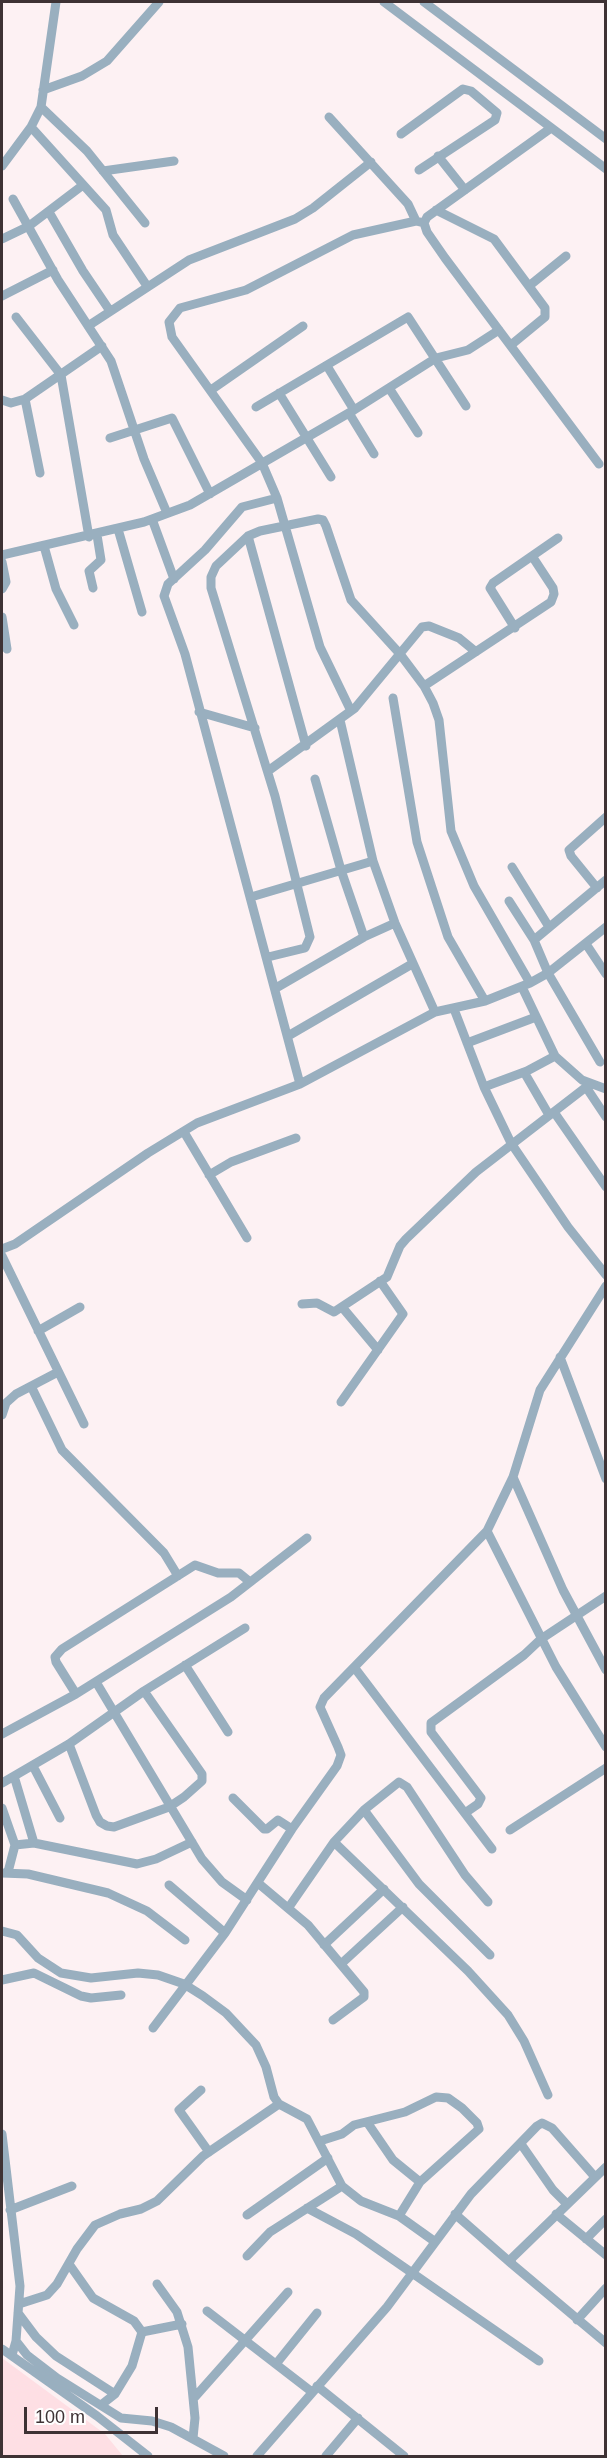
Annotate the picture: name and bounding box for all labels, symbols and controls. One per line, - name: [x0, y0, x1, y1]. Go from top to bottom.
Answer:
- scale bar: [27, 2395, 160, 2433]
- text: 100 m: [35, 2407, 85, 2427]

